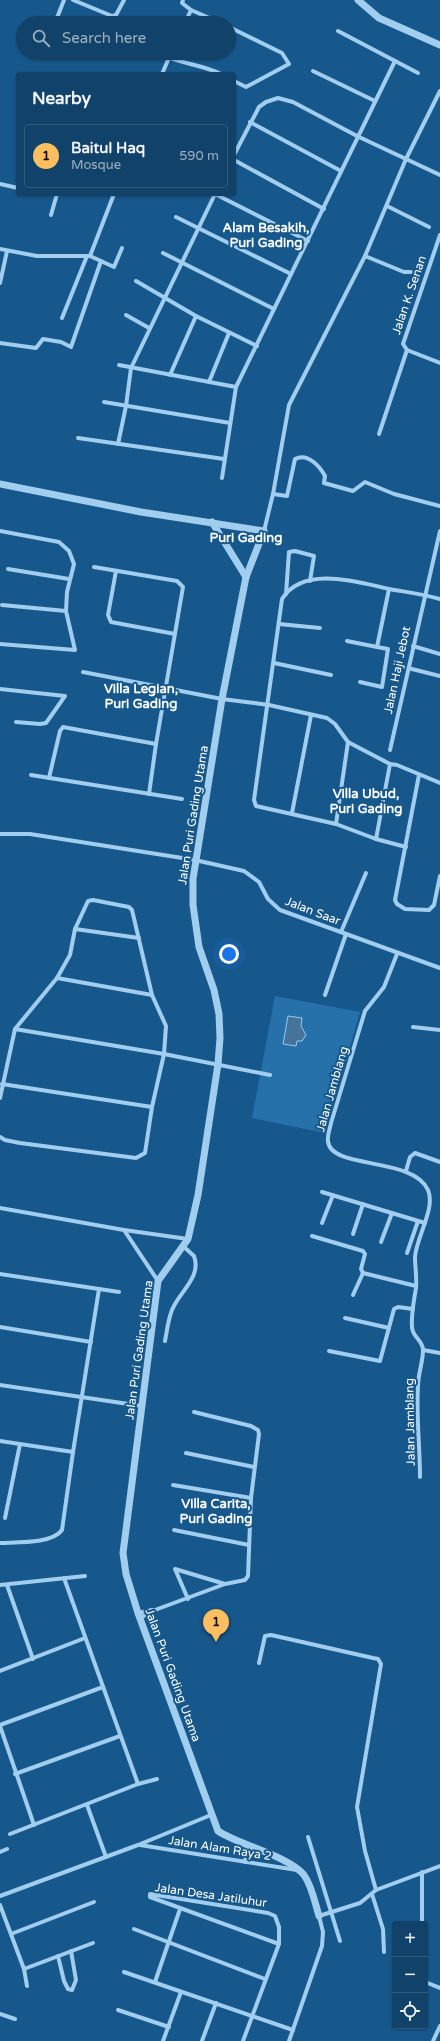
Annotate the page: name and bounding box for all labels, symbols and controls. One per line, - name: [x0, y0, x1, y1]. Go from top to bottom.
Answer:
- search box: [16, 16, 236, 60]
- icon: search: [30, 27, 52, 49]
- text: Search here: [62, 29, 146, 47]
- text: Nearby: [32, 88, 91, 109]
- text: Baitul Haq: [71, 139, 145, 157]
- text: 1: [42, 148, 50, 164]
- text: 590 m: [179, 148, 219, 164]
- text: Mosque: [71, 157, 121, 173]
- district label: Alam Besakih, Puri Gading: [223, 220, 309, 251]
- street label: Jalan K. Senan: [389, 254, 429, 336]
- district label: Puri Gading: [210, 530, 282, 546]
- street label: Jalan Haji Jebot: [381, 624, 413, 715]
- district label: Villa Legian, Puri Gading: [104, 681, 178, 712]
- street label: Jalan Puri Gading Utama: [175, 744, 211, 886]
- district label: Villa Ubud, Puri Gading: [330, 786, 402, 817]
- street label: Jalan Saar: [283, 894, 343, 928]
- your location: [219, 944, 239, 964]
- street label: Jalan Jamblang: [313, 1045, 351, 1133]
- street label: Jalan Puri Gading Utama: [122, 1279, 156, 1421]
- street label: Jalan Jamblang: [402, 1378, 418, 1466]
- district label: Villa Carita, Puri Gading: [180, 1496, 252, 1527]
- street label: Jalan Puri Gading Utama: [142, 1606, 204, 1744]
- pin: 1: [203, 1609, 229, 1642]
- street label: Jalan Alam Raya 2: [167, 1833, 273, 1863]
- street label: Jalan Desa Jatiluhur: [154, 1880, 268, 1910]
- map controls: [392, 1921, 428, 2029]
- button: +: [392, 1921, 428, 1957]
- button: −: [392, 1957, 428, 1993]
- button: locate: [392, 1993, 428, 2029]

